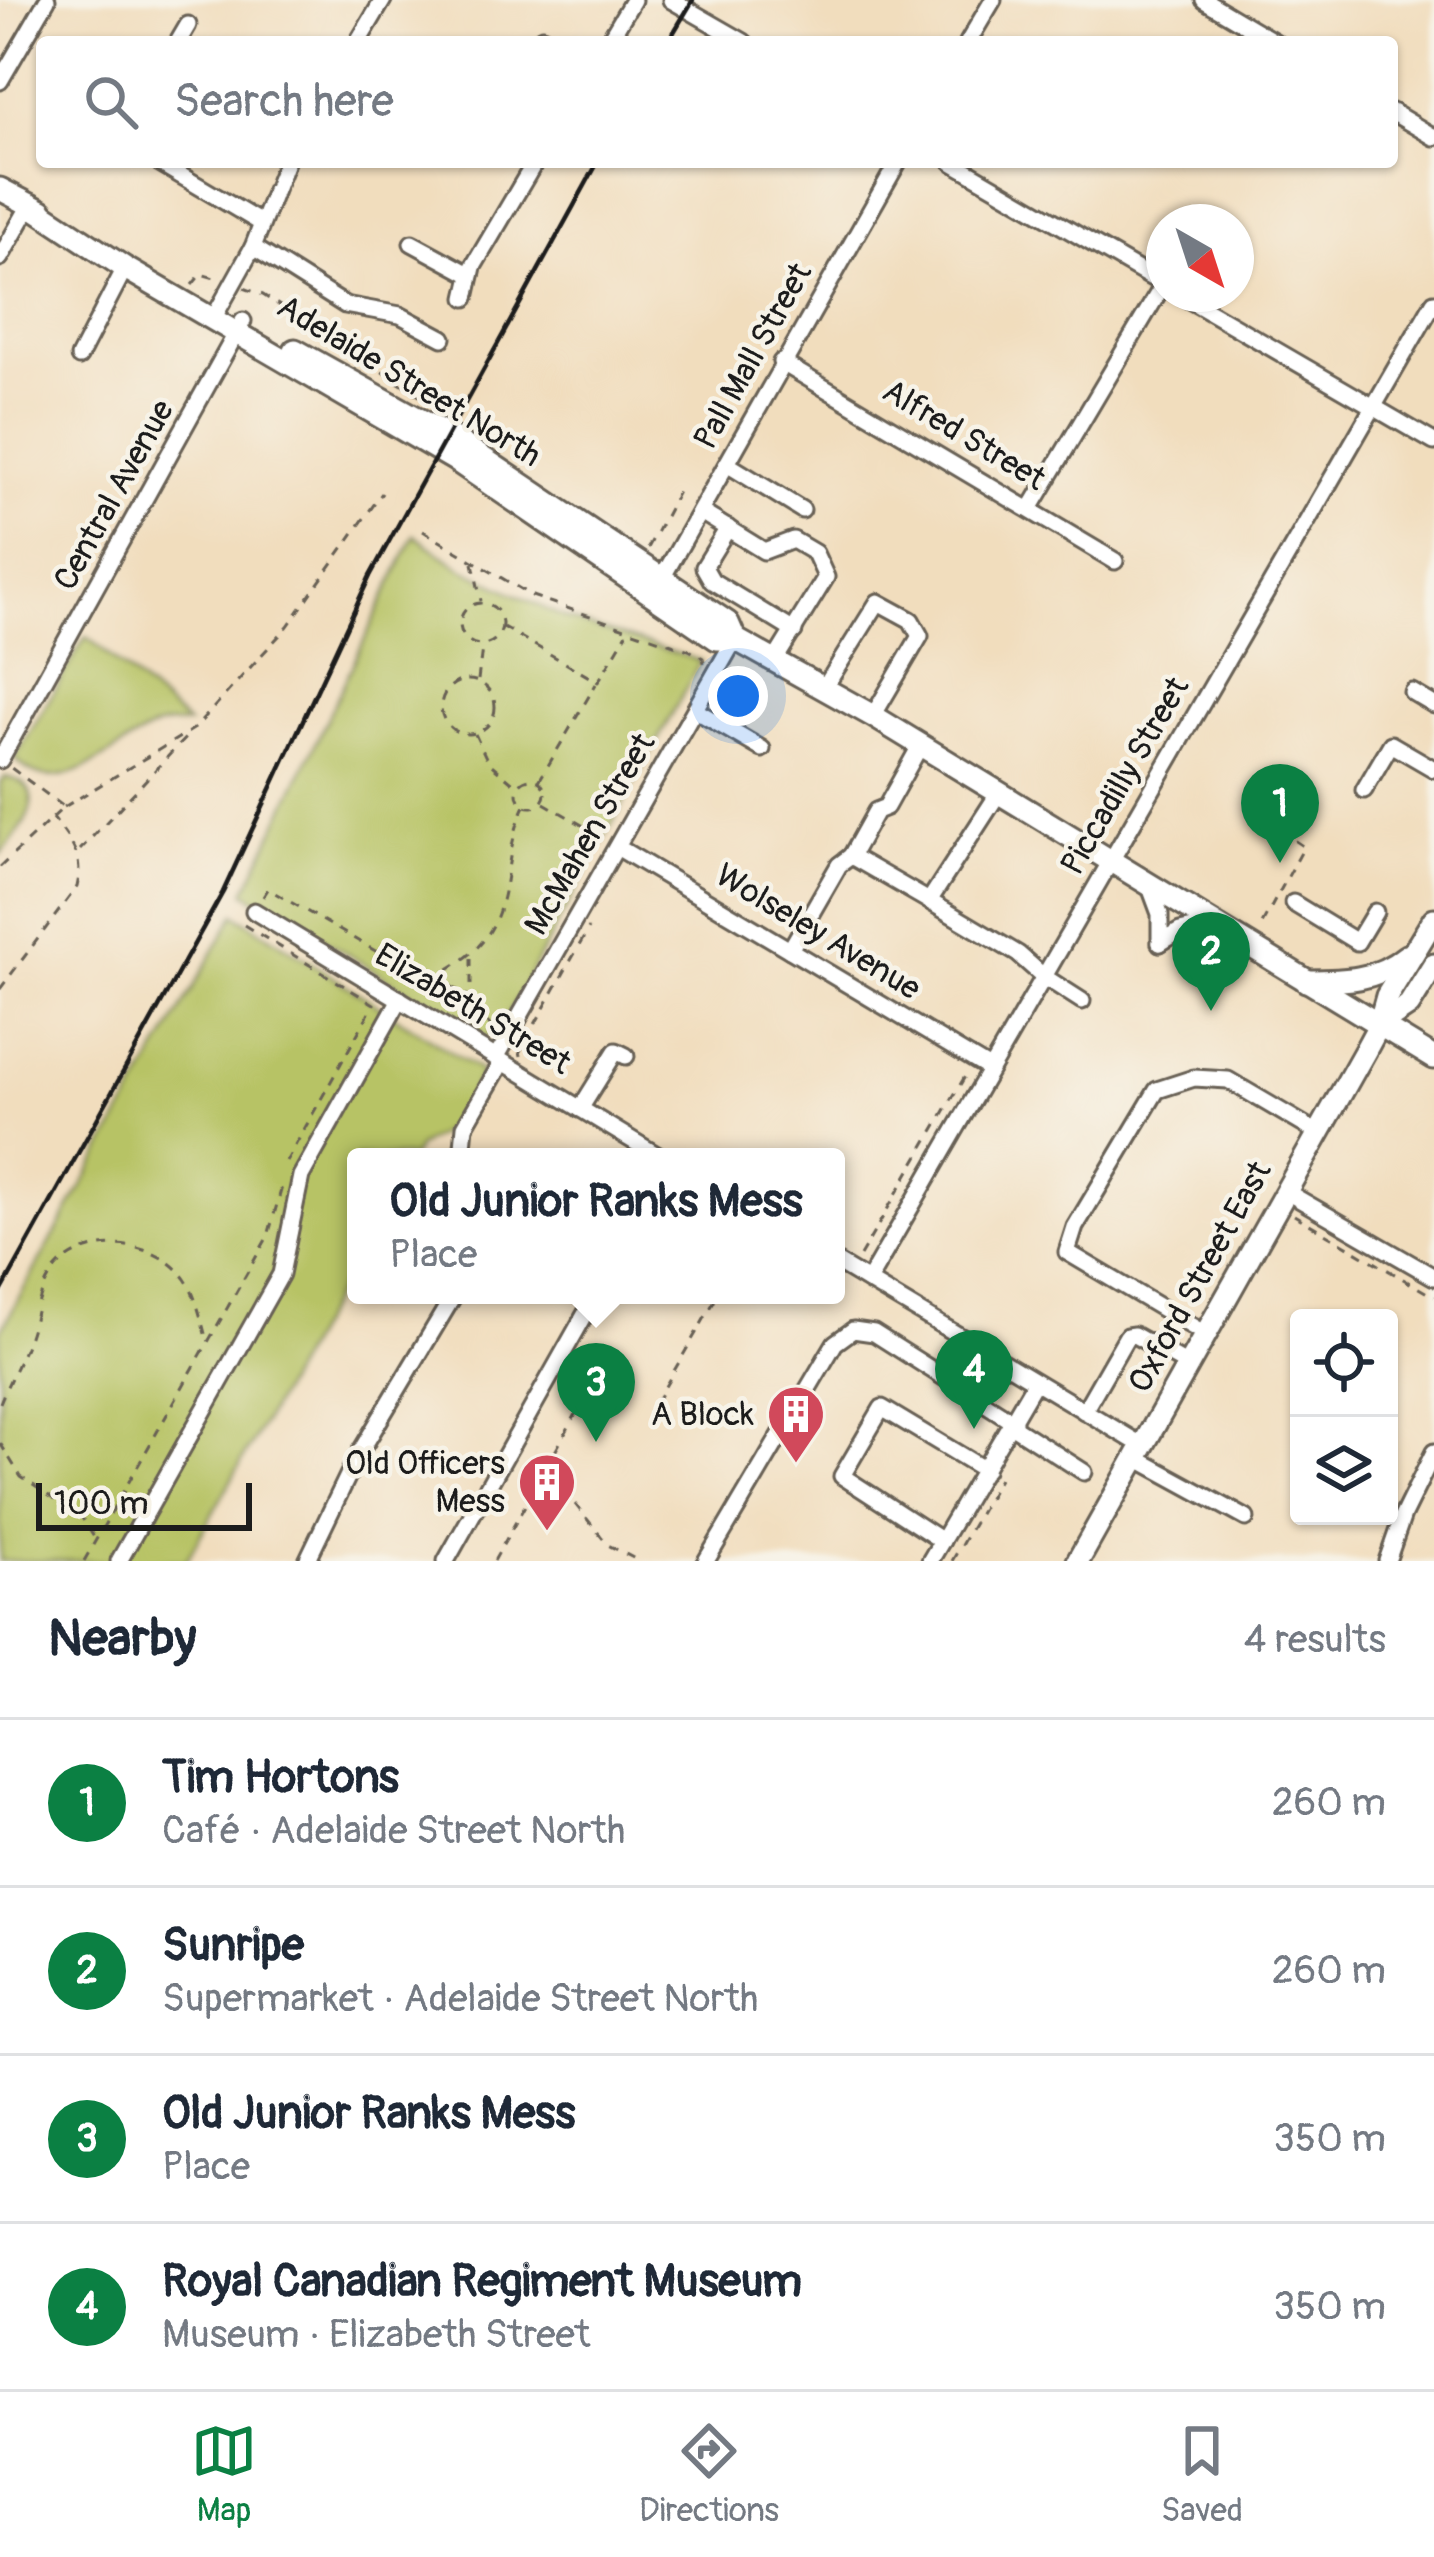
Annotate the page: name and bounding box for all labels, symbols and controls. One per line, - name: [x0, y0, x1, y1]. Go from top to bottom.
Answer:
- search box: [36, 36, 1398, 168]
- icon: search: [78, 69, 144, 135]
- text: Search here: [174, 74, 394, 130]
- north arrow: [1146, 204, 1254, 312]
- street label: Pall Mall Street: [685, 255, 821, 456]
- street label: Adelaide Street North: [270, 286, 548, 476]
- street label: Alfred Street: [875, 370, 1054, 500]
- street label: Central Avenue: [45, 393, 183, 597]
- your location: [708, 666, 768, 726]
- street label: Piccadilly Street: [1052, 669, 1198, 882]
- street label: McMahen Street: [516, 725, 665, 942]
- pin: 1: [1241, 764, 1319, 863]
- street label: Wolseley Avenue: [708, 855, 928, 1009]
- pin: 2: [1172, 912, 1250, 1011]
- street label: Elizabeth Street: [368, 934, 579, 1084]
- popup: [347, 1148, 845, 1304]
- street label: Oxford Street East: [1119, 1154, 1281, 1400]
- text: Old Junior Ranks Mess: [389, 1174, 803, 1230]
- text: Place: [389, 1230, 477, 1279]
- map controls: [1290, 1309, 1398, 1525]
- button: locate: [1290, 1309, 1398, 1417]
- pin: 4: [935, 1330, 1013, 1429]
- pin: 3: [557, 1343, 635, 1442]
- building icon: A Block: [765, 1383, 827, 1465]
- place label: A Block: [651, 1394, 754, 1435]
- button: layers: [1290, 1417, 1398, 1525]
- place label: Old Officers Mess: [345, 1443, 505, 1522]
- building icon: Old Officers Mess: [516, 1451, 578, 1533]
- scale bar: [36, 1477, 252, 1530]
- text: 100 m: [54, 1483, 148, 1524]
- text: Nearby: [48, 1607, 196, 1671]
- text: 4 results: [1244, 1615, 1386, 1664]
- text: Tim Hortons: [162, 1750, 399, 1806]
- text: 1: [79, 1778, 95, 1827]
- text: 260 m: [1272, 1778, 1386, 1827]
- text: Café · Adelaide Street North: [162, 1806, 625, 1855]
- text: Sunripe: [162, 1918, 304, 1974]
- text: 2: [76, 1946, 98, 1995]
- text: 260 m: [1272, 1946, 1386, 1995]
- text: Supermarket · Adelaide Street North: [162, 1974, 758, 2023]
- text: Old Junior Ranks Mess: [162, 2086, 575, 2142]
- text: 3: [76, 2114, 98, 2163]
- text: 350 m: [1273, 2114, 1386, 2163]
- text: Place: [162, 2142, 250, 2191]
- text: Royal Canadian Regiment Museum: [162, 2254, 802, 2310]
- text: 4: [76, 2282, 98, 2331]
- text: 350 m: [1273, 2282, 1386, 2331]
- text: Museum · Elizabeth Street: [162, 2310, 591, 2359]
- tab: Map: [191, 2418, 257, 2531]
- tab: Directions: [639, 2418, 779, 2531]
- tab: Saved: [1161, 2418, 1243, 2531]

